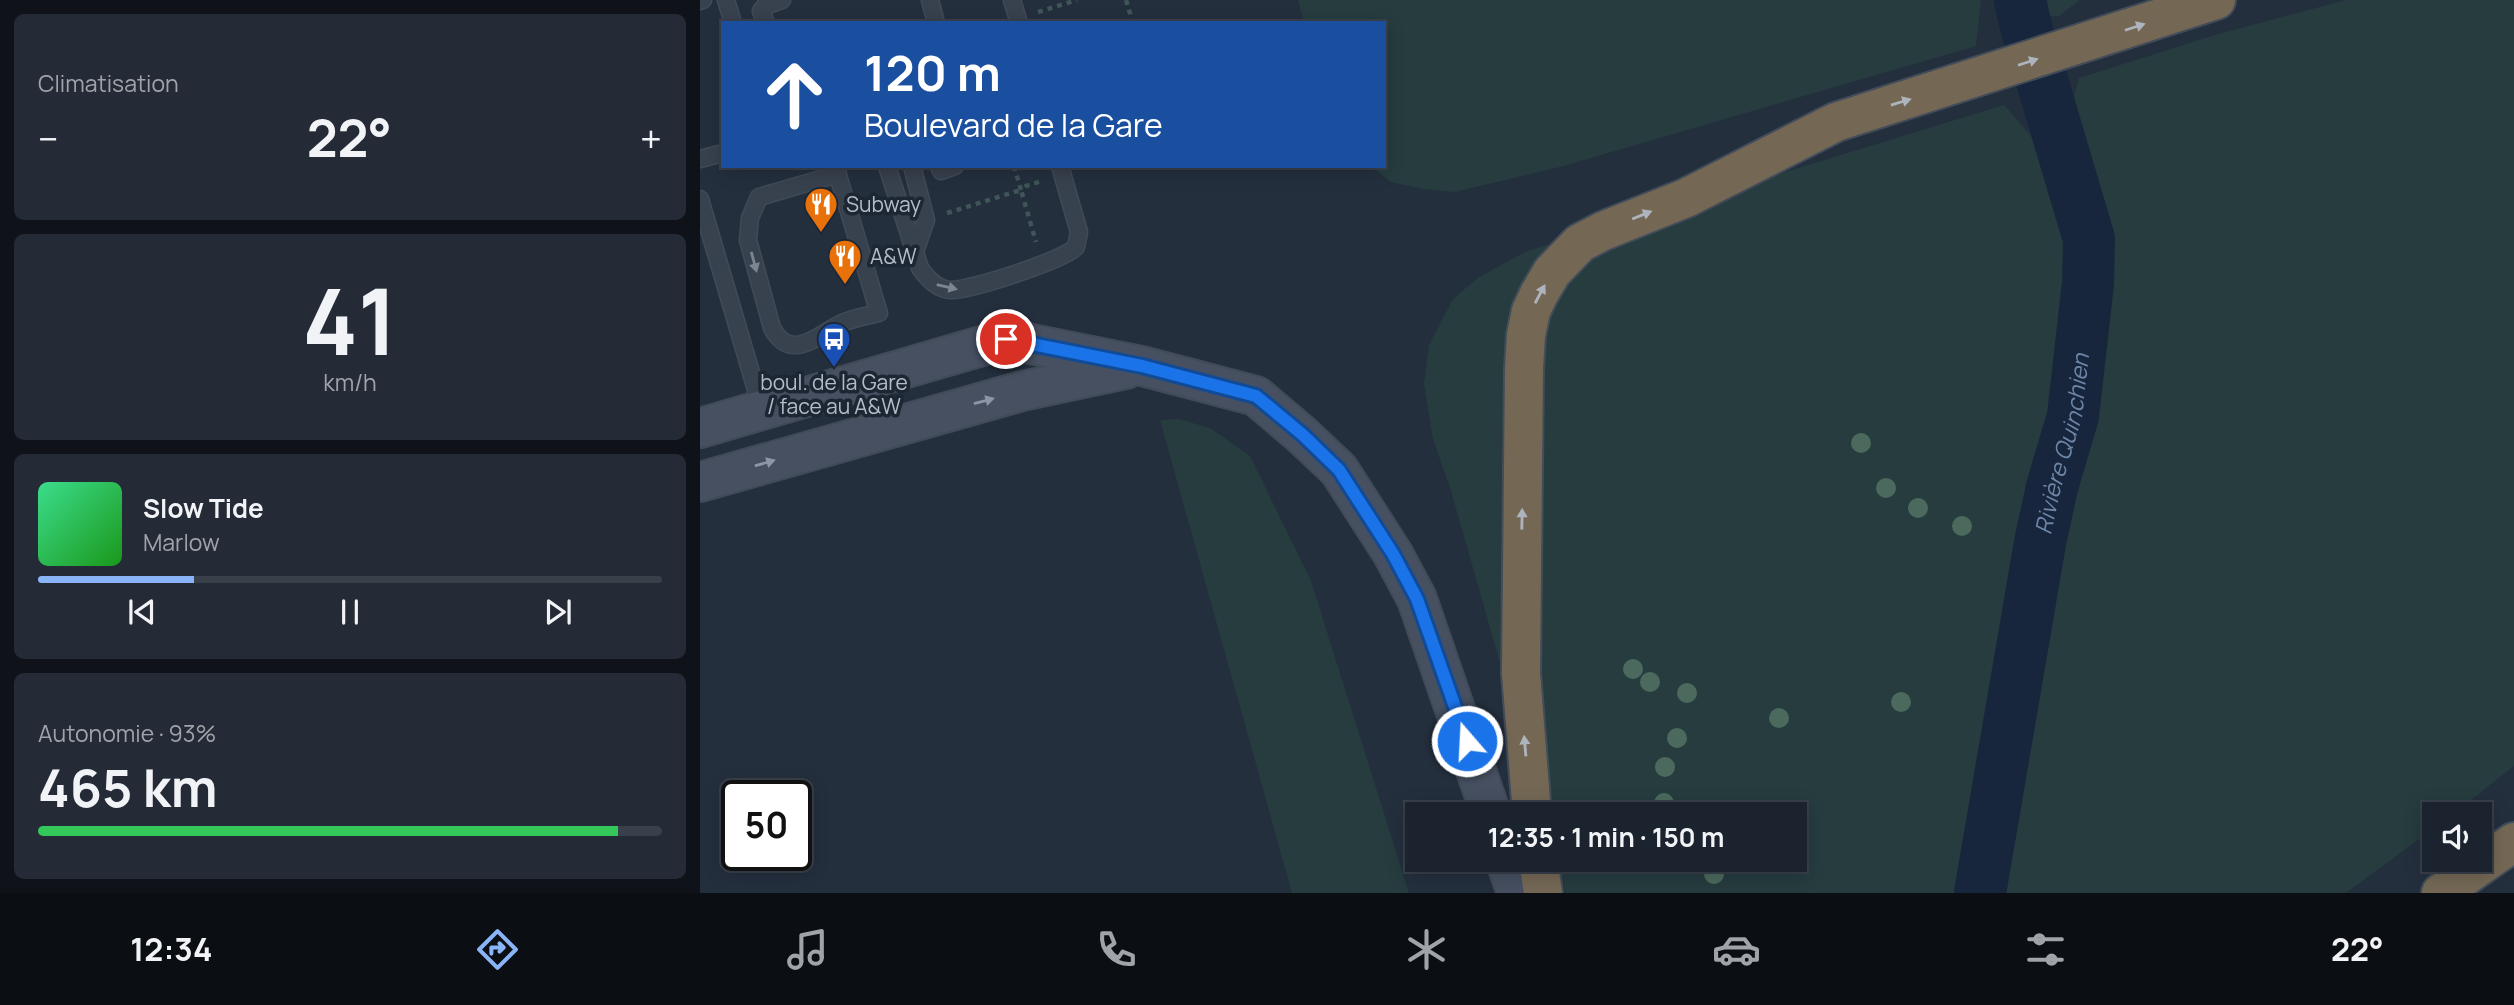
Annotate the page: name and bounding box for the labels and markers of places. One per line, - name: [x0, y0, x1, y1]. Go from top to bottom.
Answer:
- restaurant icon: Subway: [802, 185, 840, 234]
- place label: Subway: [846, 190, 921, 218]
- restaurant icon: A&W: [826, 237, 864, 286]
- place label: A&W: [870, 242, 917, 270]
- pin: [976, 309, 1036, 369]
- bus stop icon: boul. de la Gare / face au A&W: [815, 320, 853, 369]
- place label: boul. de la Gare / face au A&W: [760, 368, 908, 420]

